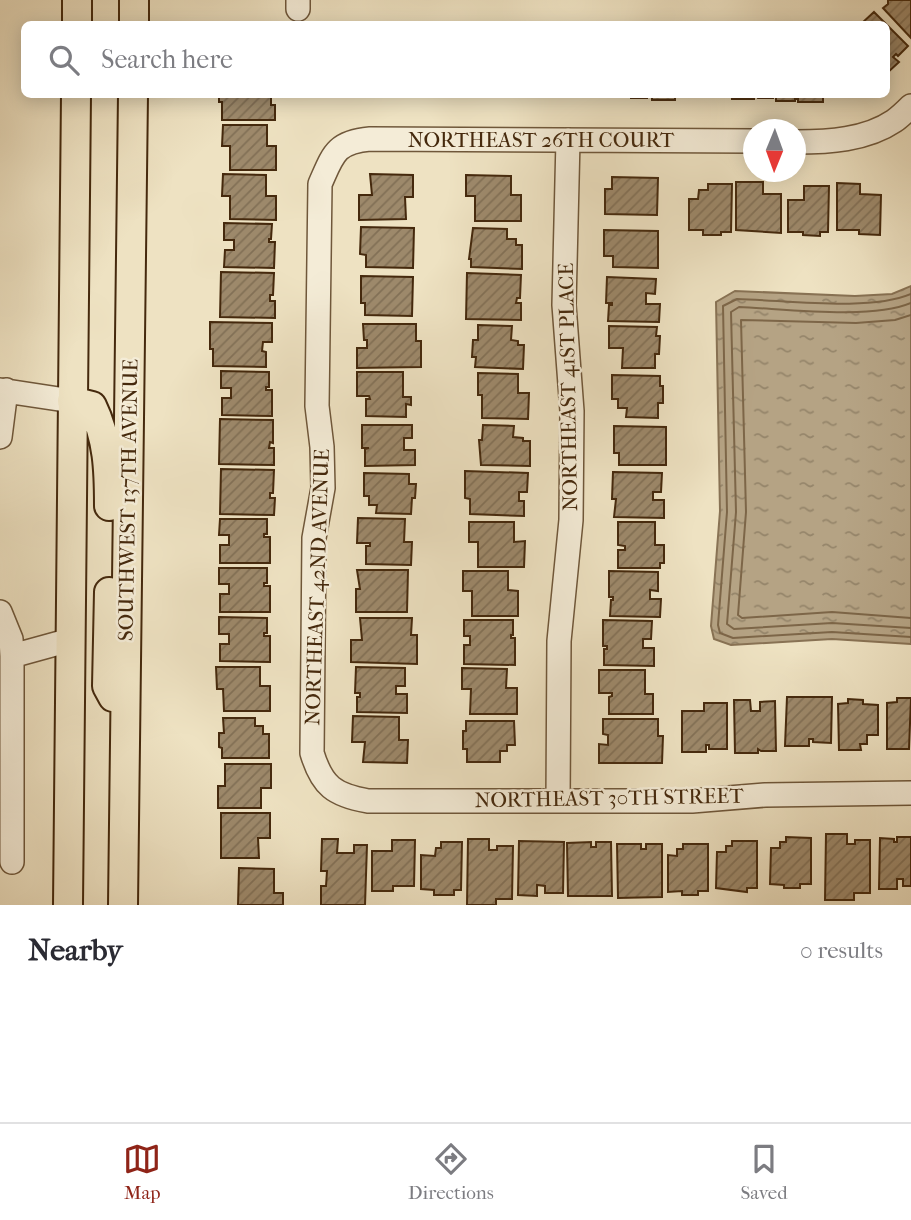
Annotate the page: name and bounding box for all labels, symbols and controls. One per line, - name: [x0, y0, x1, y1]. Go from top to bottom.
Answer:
- search box: [21, 21, 890, 98]
- icon: search: [45, 41, 83, 79]
- text: Search here: [101, 44, 233, 75]
- north arrow: [743, 119, 806, 182]
- street label: NORTHEAST 26TH COURT: [408, 128, 675, 152]
- street label: NORTHEAST 41ST PLACE: [554, 262, 582, 511]
- street label: SOUTHWEST 137TH AVENUE: [114, 358, 142, 641]
- street label: NORTHEAST 42ND AVENUE: [300, 448, 334, 726]
- street label: NORTHEAST 30TH STREET: [474, 784, 744, 812]
- text: Nearby: [28, 933, 123, 968]
- text: 0 results: [800, 937, 883, 964]
- tab: Map: [123, 1140, 161, 1204]
- tab: Directions: [408, 1140, 494, 1204]
- tab: Saved: [740, 1140, 788, 1204]

